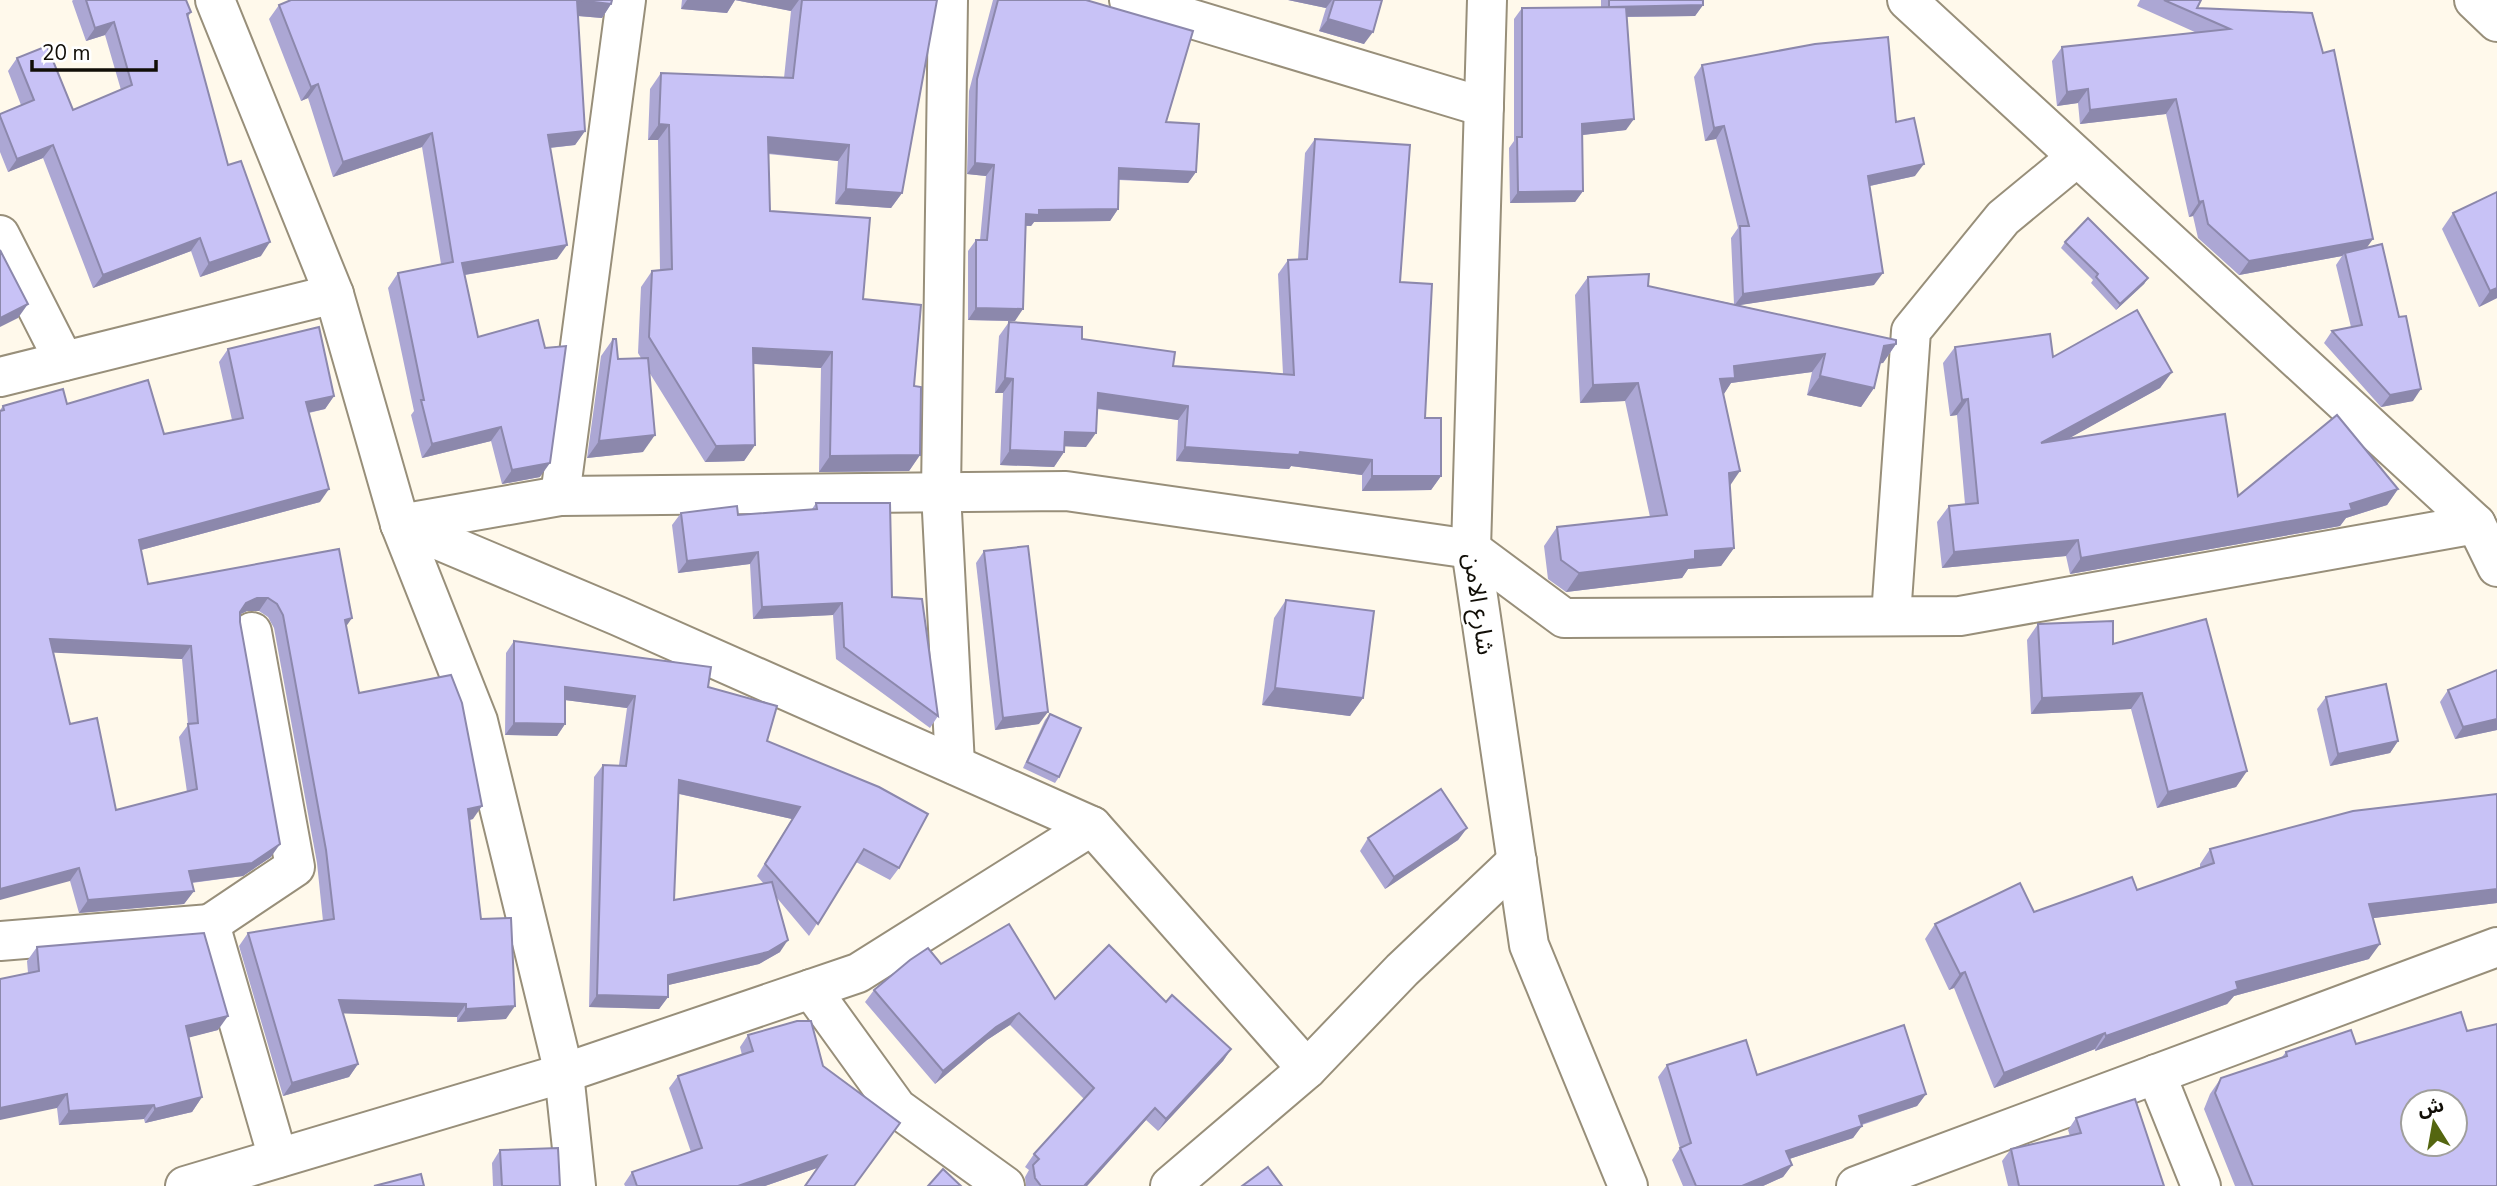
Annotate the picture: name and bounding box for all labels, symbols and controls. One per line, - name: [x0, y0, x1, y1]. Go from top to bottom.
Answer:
- scale bar: [32, 28, 156, 72]
- text: 20 m: [42, 39, 91, 67]
- street label: شارع الامن: [1455, 551, 1502, 657]
- north arrow: [2399, 1088, 2469, 1158]
- text: ش: [2416, 1092, 2446, 1123]

